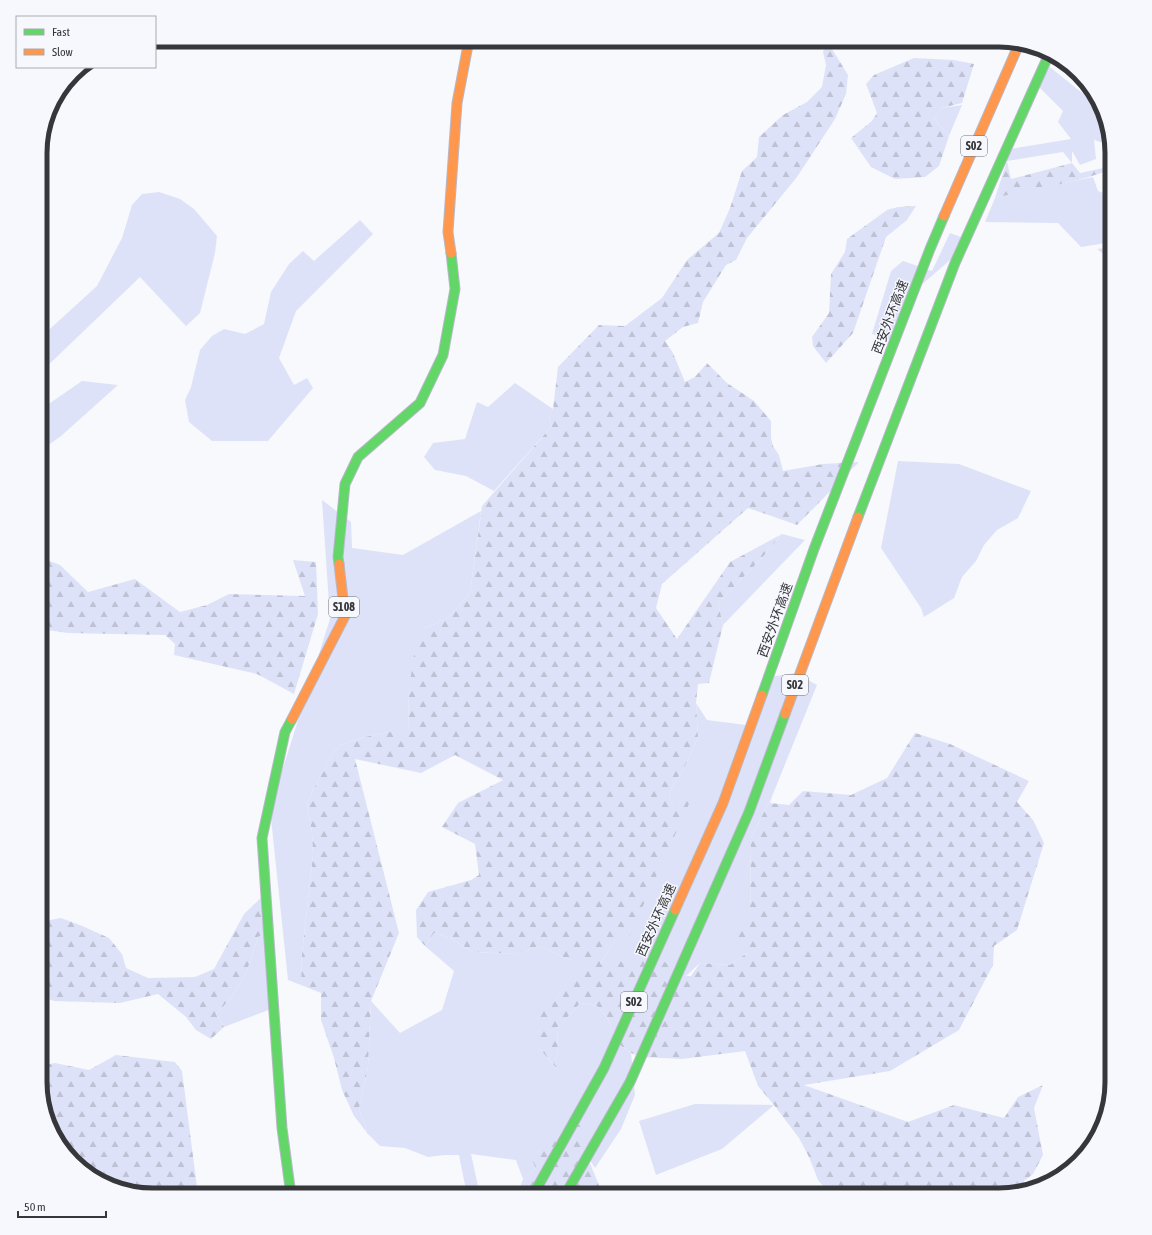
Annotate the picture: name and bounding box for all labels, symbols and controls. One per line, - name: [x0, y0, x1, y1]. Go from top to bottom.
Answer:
- legend: [16, 16, 156, 68]
- text: Fast: [52, 25, 70, 39]
- text: Slow: [52, 45, 73, 59]
- road number: S02: [961, 136, 987, 156]
- street label: 西安外环高速: [869, 278, 911, 356]
- street label: 西安外环高速: [755, 581, 795, 659]
- road number: S108: [329, 597, 359, 617]
- road number: S02: [782, 675, 808, 695]
- street label: 西安外环高速: [633, 881, 679, 959]
- road number: S02: [621, 992, 647, 1012]
- scale bar: [18, 1193, 106, 1219]
- text: 50 m: [24, 1200, 46, 1214]

